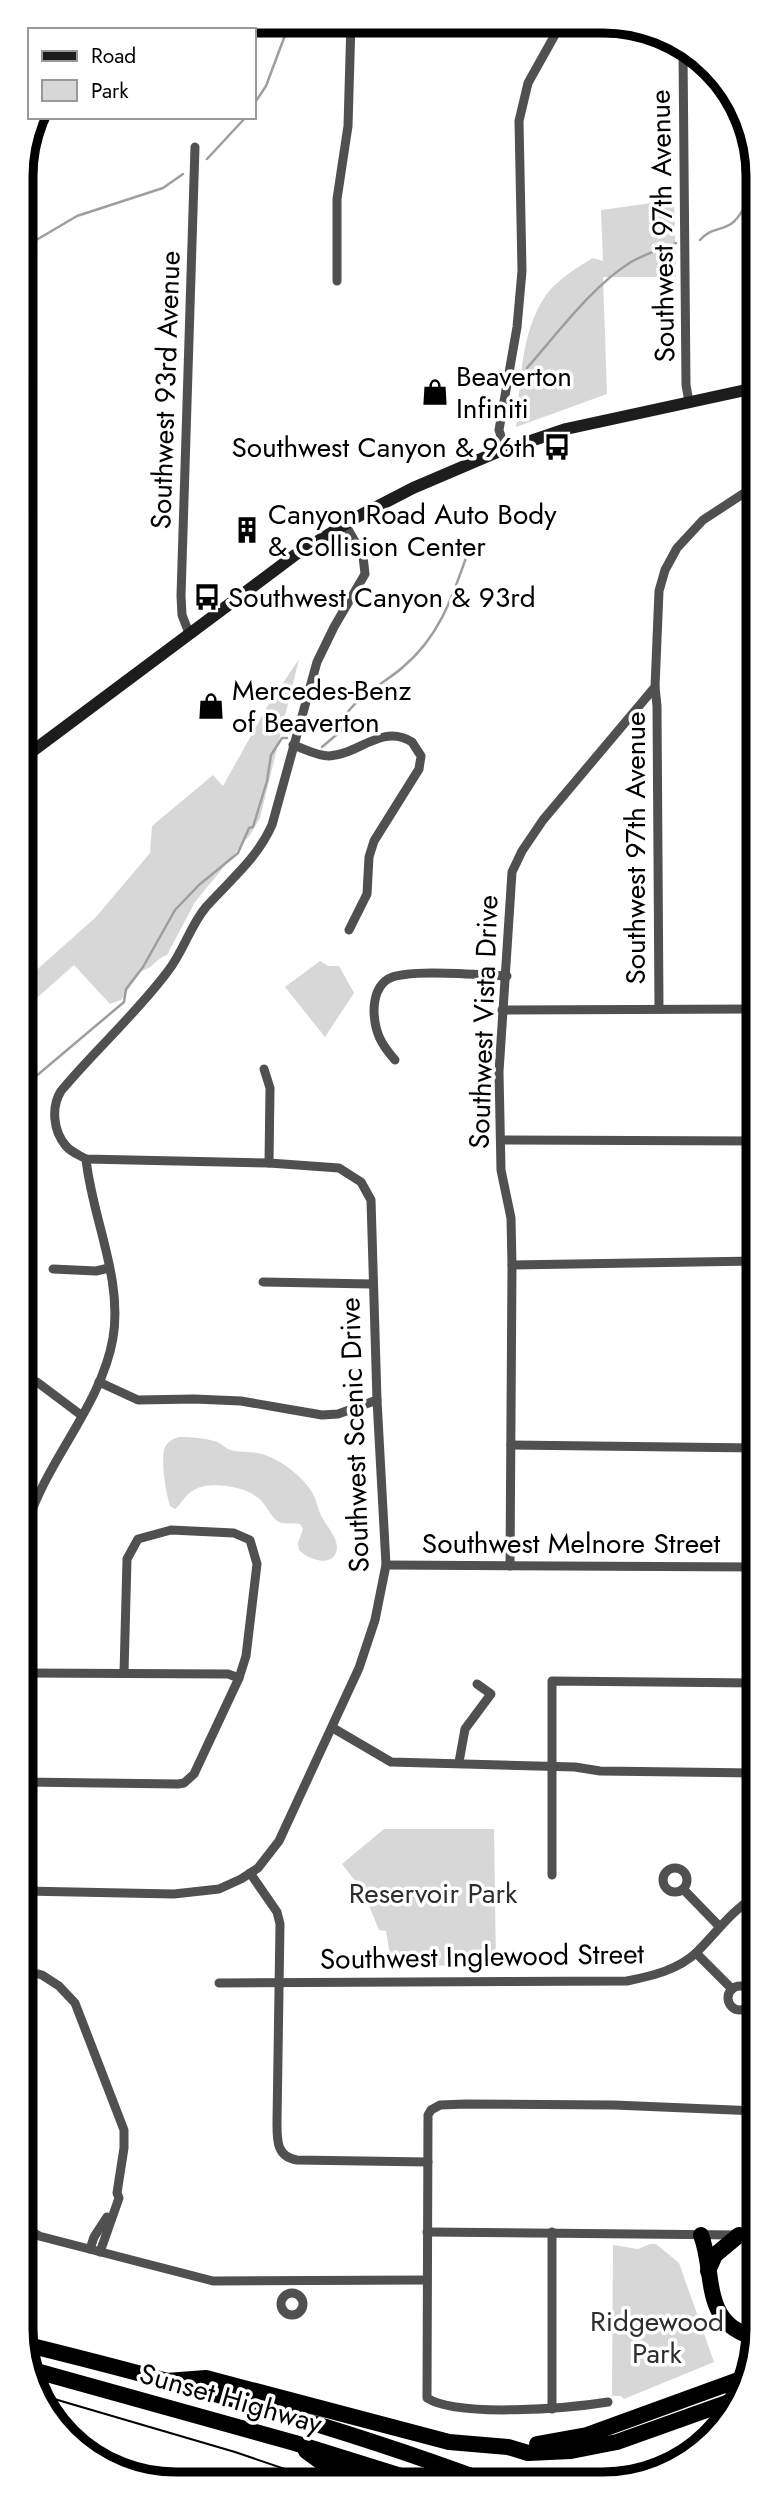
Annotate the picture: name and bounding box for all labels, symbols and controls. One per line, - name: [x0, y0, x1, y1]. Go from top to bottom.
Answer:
- legend: [28, 28, 256, 119]
- text: Road: [91, 41, 136, 71]
- text: Park: [91, 76, 129, 106]
- street label: Southwest 97th Avenue: [640, 89, 685, 363]
- street label: Southwest 93rd Avenue: [140, 250, 191, 530]
- place label: Beaverton Infiniti: [456, 356, 572, 429]
- shop icon: Beaverton Infiniti: [420, 377, 450, 407]
- place label: Southwest Canyon & 96th: [231, 427, 536, 468]
- bus stop icon: Southwest Canyon & 96th: [542, 432, 572, 462]
- place label: Canyon Road Auto Body & Collision Center: [268, 494, 557, 567]
- building icon: Canyon Road Auto Body & Collision Center: [232, 515, 262, 545]
- place label: Southwest Canyon & 93rd: [228, 577, 536, 618]
- bus stop icon: Southwest Canyon & 93rd: [192, 582, 222, 612]
- place label: Mercedes-Benz of Beaverton: [232, 670, 411, 743]
- shop icon: Mercedes-Benz of Beaverton: [196, 691, 226, 721]
- street label: Southwest 97th Avenue: [615, 711, 656, 985]
- street label: Southwest Vista Drive: [459, 894, 508, 1150]
- street label: Southwest Scenic Drive: [329, 1297, 380, 1573]
- street label: Southwest Melnore Street: [422, 1523, 720, 1564]
- park label: Reservoir Park: [349, 1873, 518, 1914]
- street label: Southwest Inglewood Street: [319, 1933, 645, 1980]
- park label: Ridgewood Park: [590, 2301, 724, 2374]
- street label: Sunset Highway: [135, 2353, 328, 2444]

